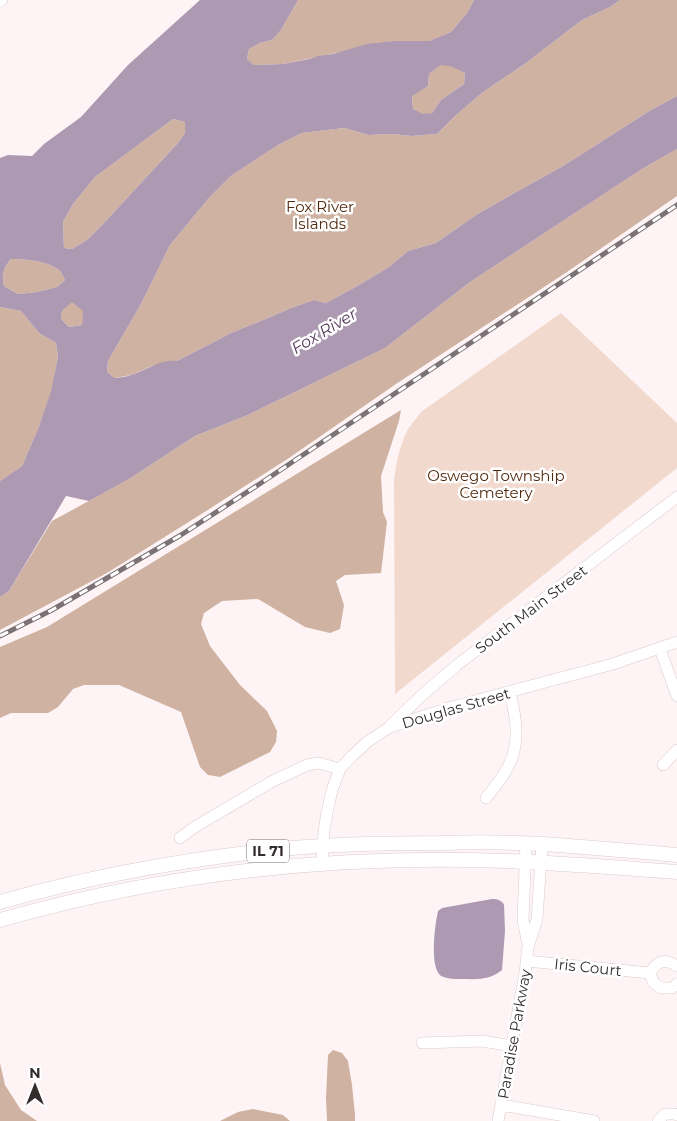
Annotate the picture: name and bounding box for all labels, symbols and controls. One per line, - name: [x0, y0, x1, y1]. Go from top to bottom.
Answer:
- park label: Fox River Islands: [286, 197, 354, 233]
- water label: Fox River: [288, 304, 361, 358]
- park label: Oswego Township Cemetery: [427, 466, 565, 502]
- street label: South Main Street: [471, 561, 591, 657]
- street label: Douglas Street: [400, 683, 512, 733]
- road number: IL 71: [247, 839, 289, 862]
- street label: Iris Court: [553, 954, 623, 980]
- street label: Paradise Parkway: [493, 967, 535, 1100]
- north arrow: [10, 1061, 60, 1111]
- text: N: [29, 1064, 41, 1082]

